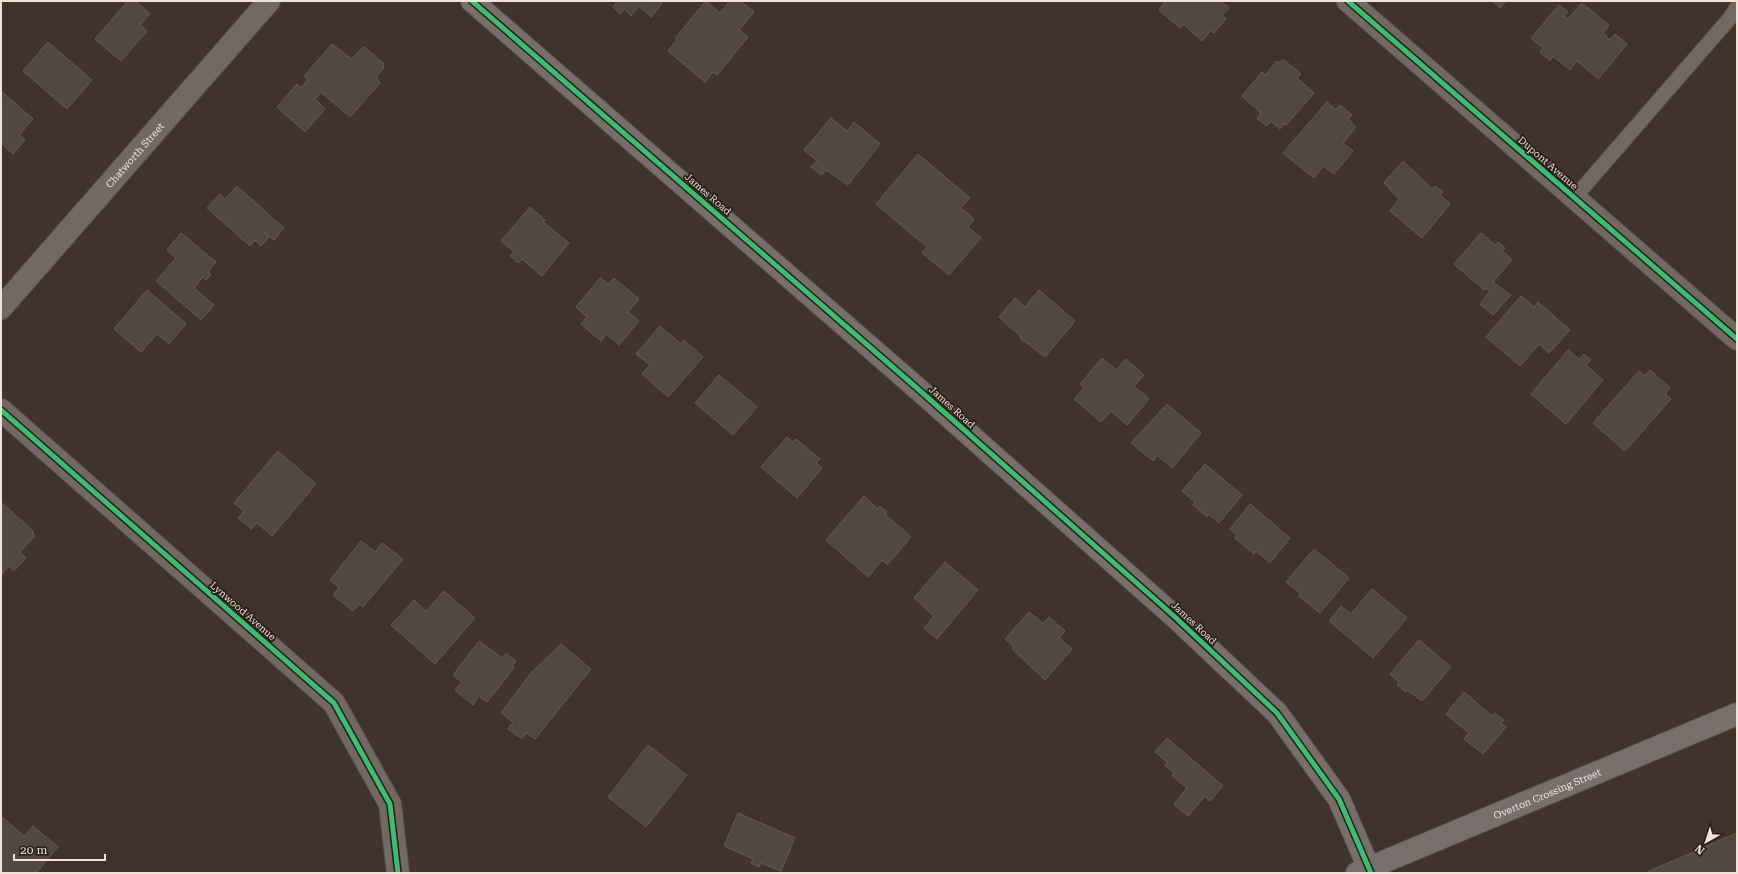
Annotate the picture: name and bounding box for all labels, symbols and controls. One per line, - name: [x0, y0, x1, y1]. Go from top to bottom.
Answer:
- street label: Chatworth Street: [103, 120, 166, 190]
- street label: Dupont Avenue: [1516, 134, 1580, 192]
- street label: James Road: [683, 171, 734, 217]
- street label: James Road: [927, 384, 977, 431]
- street label: Lynwood Avenue: [208, 579, 278, 643]
- street label: James Road: [1169, 599, 1219, 647]
- street label: Overton Crossing Street: [1492, 766, 1603, 821]
- north arrow: [1686, 822, 1726, 862]
- scale bar: [14, 836, 105, 862]
- text: N: [1692, 841, 1707, 857]
- text: 20 m: [20, 843, 47, 857]

